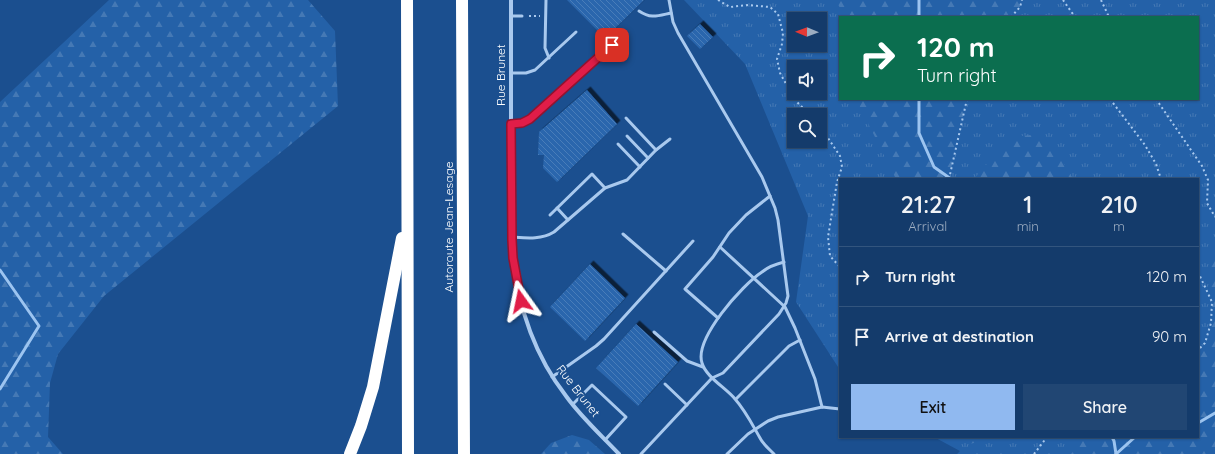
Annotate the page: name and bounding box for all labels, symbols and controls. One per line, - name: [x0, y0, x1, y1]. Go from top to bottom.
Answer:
- north arrow: [787, 12, 827, 52]
- map controls: [787, 12, 827, 148]
- pin: [595, 28, 629, 62]
- text: 120 m: [917, 29, 995, 64]
- icon: right: [851, 32, 903, 84]
- icon: arrive: [601, 34, 623, 56]
- street label: Rue Brunet: [493, 44, 508, 106]
- button: sound: [787, 60, 827, 100]
- text: Turn right: [917, 64, 997, 87]
- button: search: [787, 108, 827, 148]
- street label: Autoroute Jean-Lesage: [441, 161, 456, 293]
- text: 21:27: [900, 189, 955, 219]
- text: 1: [1023, 189, 1032, 219]
- text: 210: [1100, 189, 1138, 219]
- text: Arrival: [908, 218, 947, 234]
- text: min: [1017, 218, 1039, 234]
- text: m: [1113, 218, 1125, 234]
- icon: right: [851, 266, 873, 288]
- text: Turn right: [885, 267, 956, 286]
- text: 120 m: [1146, 267, 1187, 286]
- position arrow: [500, 280, 542, 322]
- icon: arrive: [851, 326, 873, 348]
- text: Arrive at destination: [885, 327, 1034, 346]
- text: 90 m: [1152, 327, 1187, 346]
- street label: Rue Brunet: [553, 362, 603, 420]
- button: Exit: [851, 384, 1015, 430]
- button: Share: [1023, 384, 1187, 430]

